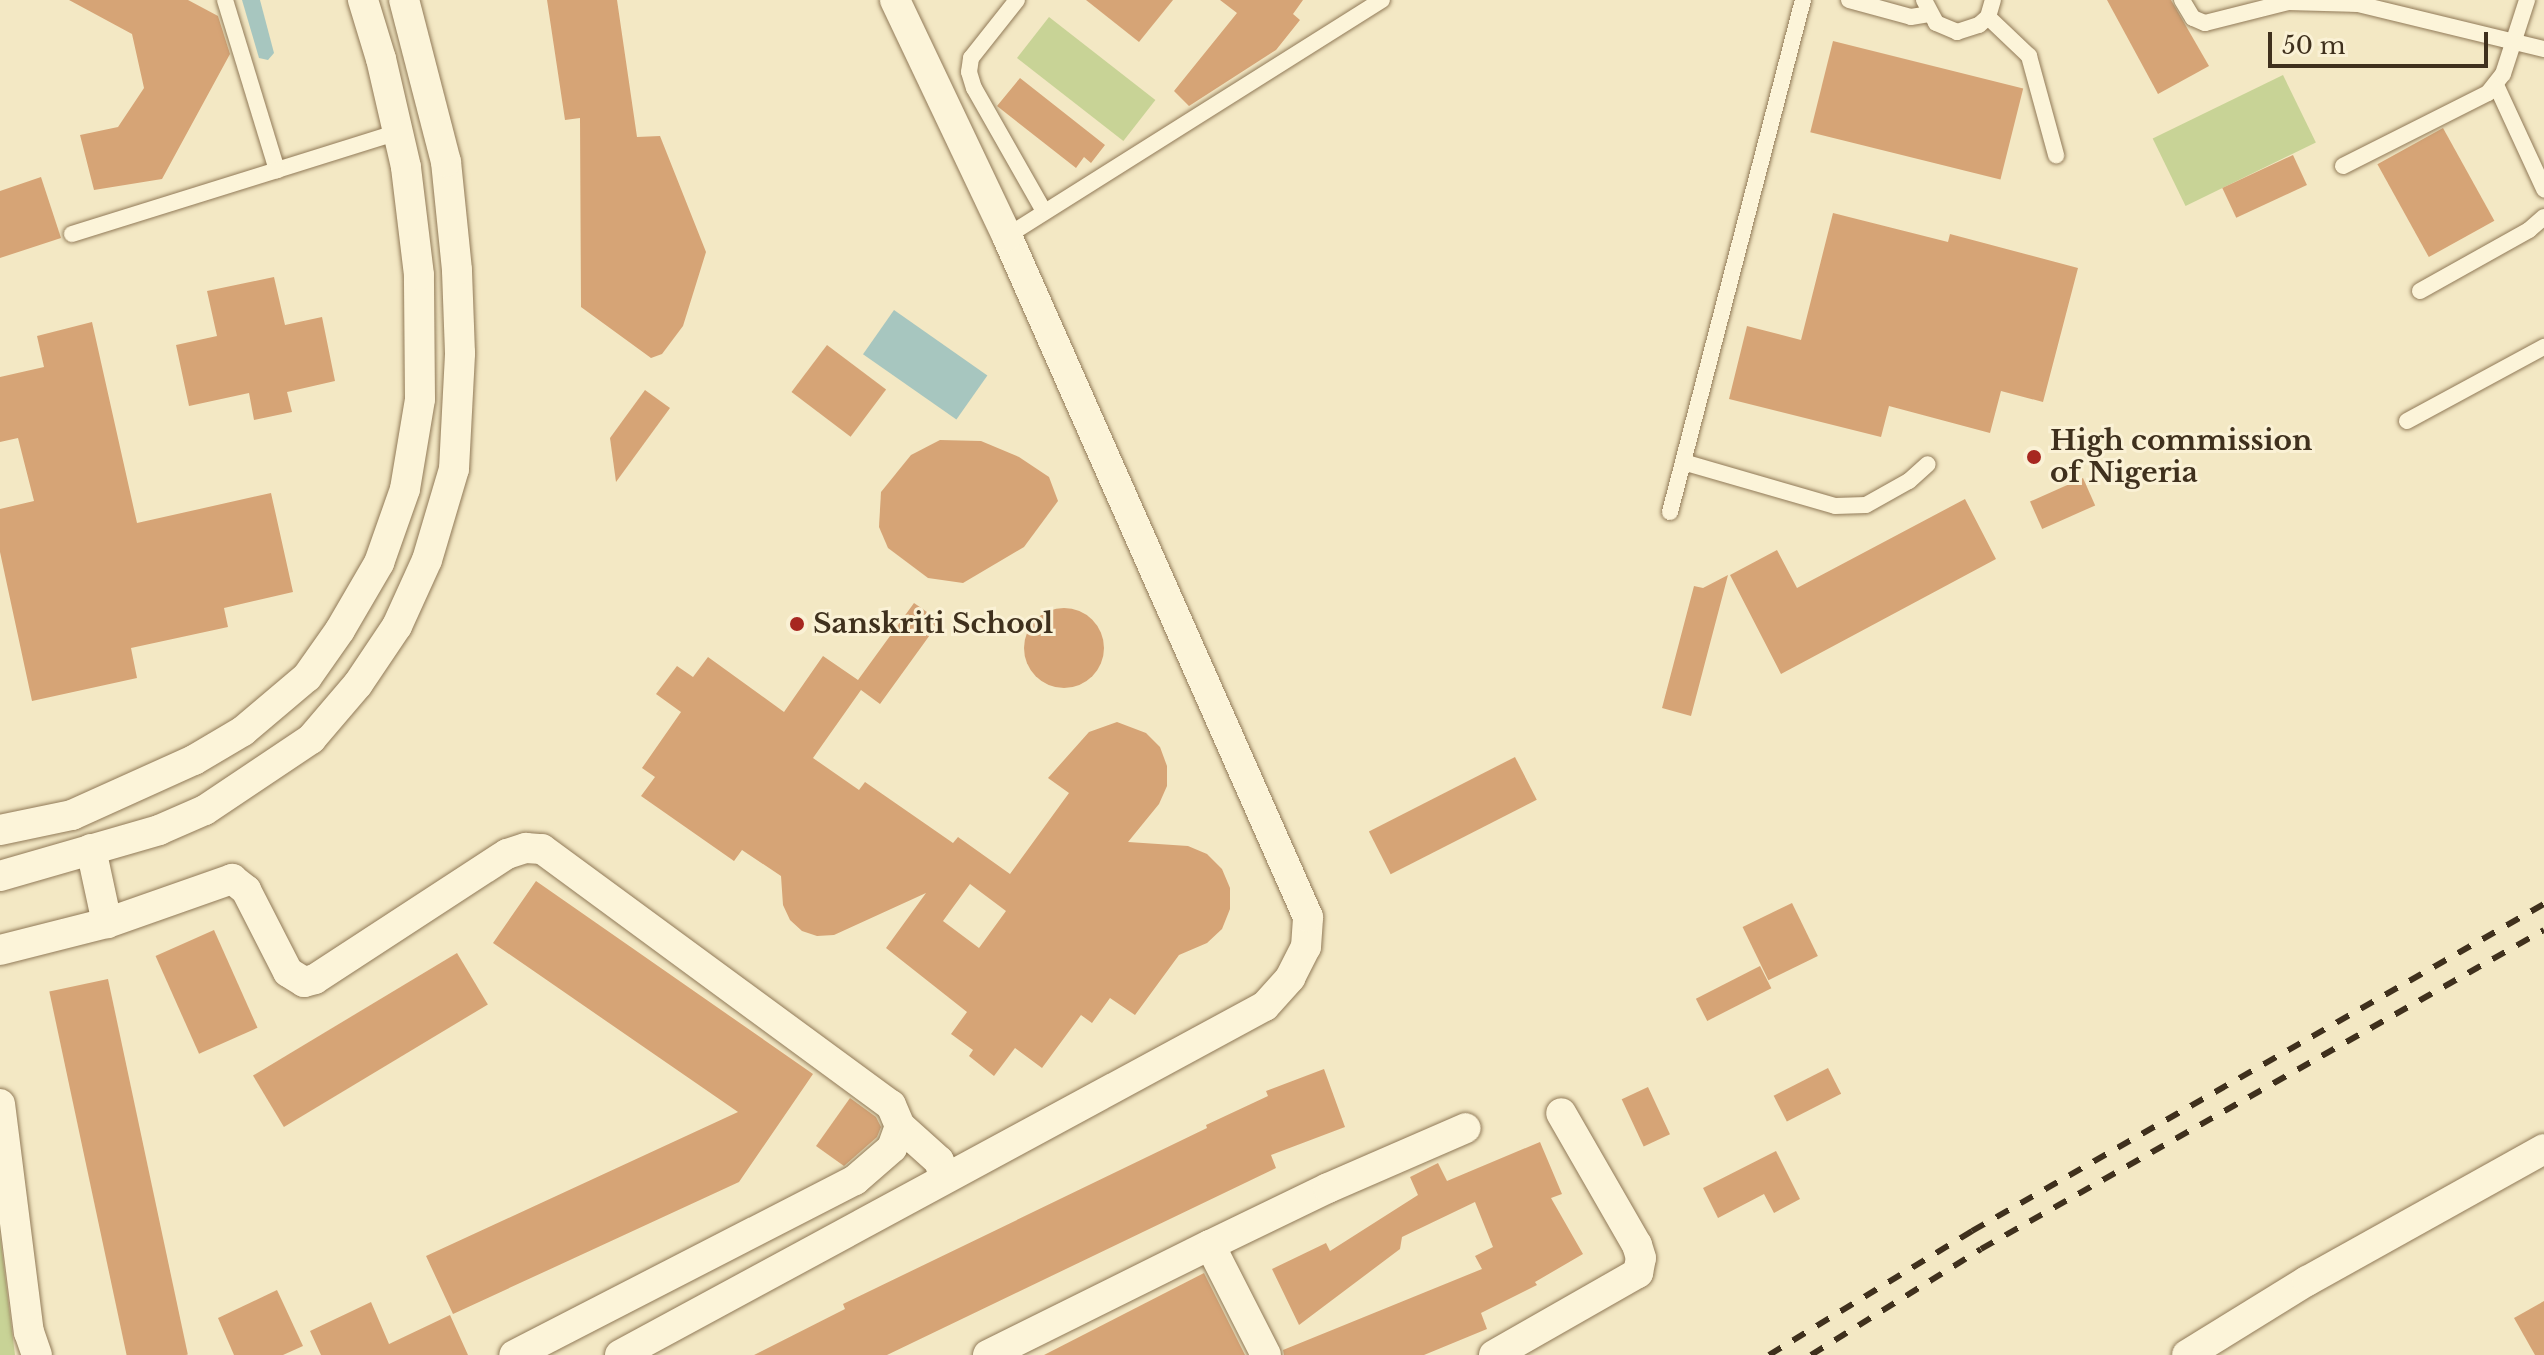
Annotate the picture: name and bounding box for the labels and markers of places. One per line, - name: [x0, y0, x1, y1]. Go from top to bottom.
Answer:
- place label: High commission of Nigeria: [2050, 424, 2312, 490]
- marker: High commission of Nigeria: [2025, 448, 2043, 466]
- place label: Sanskriti School: [813, 607, 1053, 641]
- marker: Sanskriti School: [788, 615, 806, 633]

